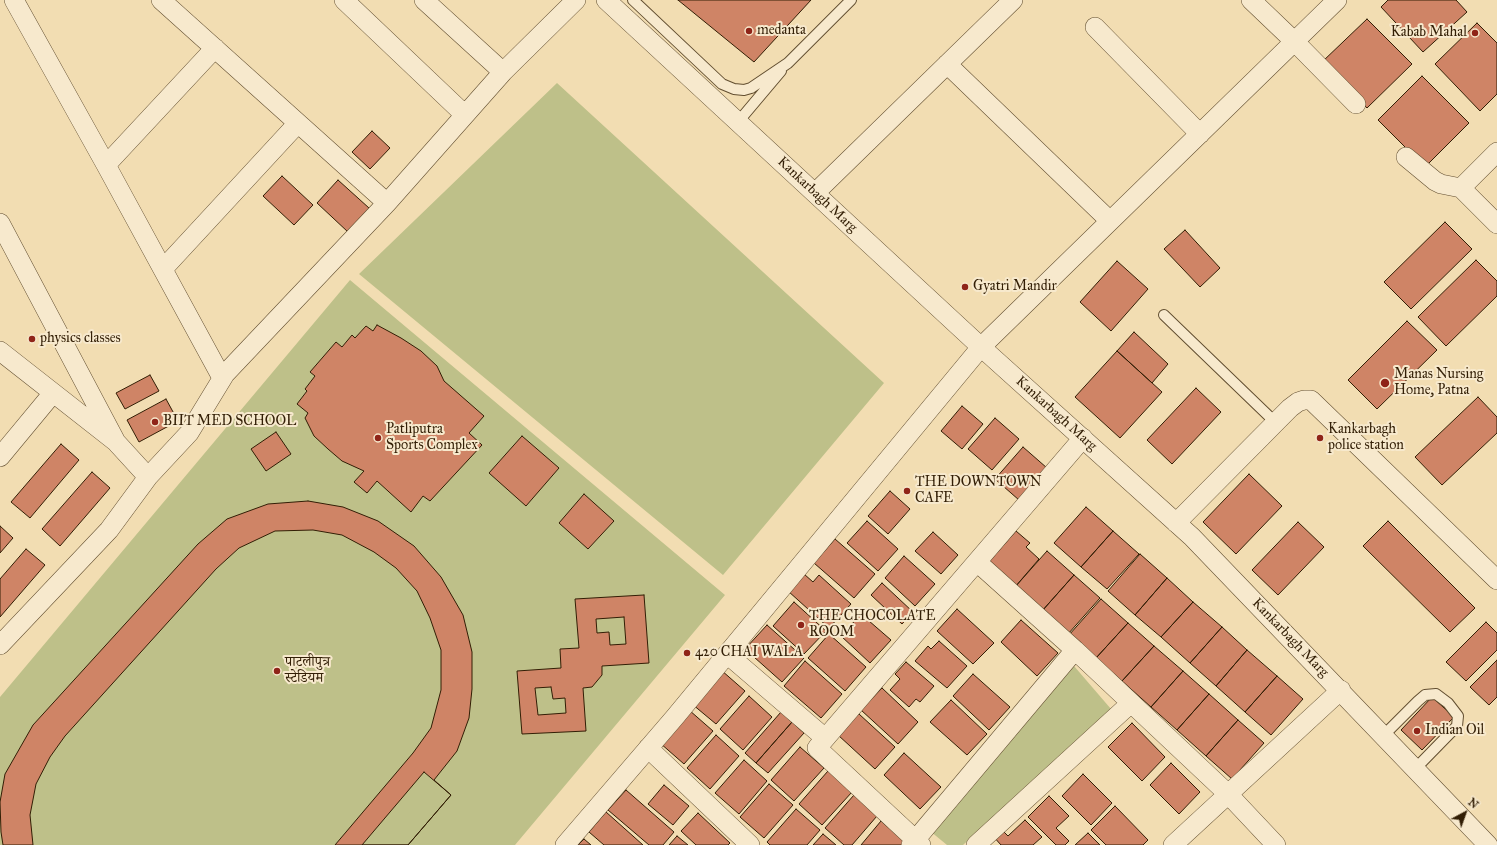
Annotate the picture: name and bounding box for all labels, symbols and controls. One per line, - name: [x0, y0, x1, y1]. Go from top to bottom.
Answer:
- place label: medanta: [757, 23, 806, 39]
- place label: Kabab Mahal: [1391, 25, 1467, 41]
- marker: medanta: [744, 26, 754, 36]
- marker: Kabab Mahal: [1470, 28, 1480, 38]
- street label: Kankarbagh Marg: [774, 154, 860, 236]
- place label: Gyatri Mandir: [973, 279, 1057, 295]
- marker: Gyatri Mandir: [960, 282, 970, 292]
- place label: physics classes: [40, 331, 121, 347]
- marker: physics classes: [27, 334, 37, 344]
- place label: Manas Nursing Home, Patna: [1394, 367, 1483, 400]
- street label: Kankarbagh Marg: [1012, 373, 1100, 455]
- marker: Manas Nursing Home, Patna: [1379, 377, 1391, 389]
- place label: BIIT MED SCHOOL: [163, 414, 296, 430]
- marker: BIIT MED SCHOOL: [150, 417, 160, 427]
- place label: Patliputra Sports Complex: [386, 422, 478, 454]
- place label: Kankarbagh police station: [1328, 422, 1404, 454]
- marker: Patliputra Sports Complex: [373, 433, 383, 443]
- marker: Kankarbagh police station: [1315, 433, 1325, 443]
- place label: THE DOWNTOWN CAFE: [915, 475, 1042, 508]
- marker: THE DOWNTOWN CAFE: [902, 486, 912, 496]
- street label: Kankarbagh Marg: [1248, 595, 1332, 681]
- place label: THE CHOCOLATE ROOM: [809, 609, 935, 642]
- marker: THE CHOCOLATE ROOM: [796, 620, 806, 630]
- place label: 420 CHAI WALA: [695, 645, 803, 661]
- marker: 420 CHAI WALA: [682, 648, 692, 658]
- place label: पाटलीपुत्र स्टेडियम: [285, 655, 330, 688]
- marker: पाटलीपुत्र स्टेडियम: [272, 666, 282, 676]
- place label: Indian Oil: [1425, 723, 1484, 739]
- marker: Indian Oil: [1412, 726, 1422, 736]
- north arrow: [1445, 793, 1485, 833]
- text: N: [1465, 796, 1481, 812]

